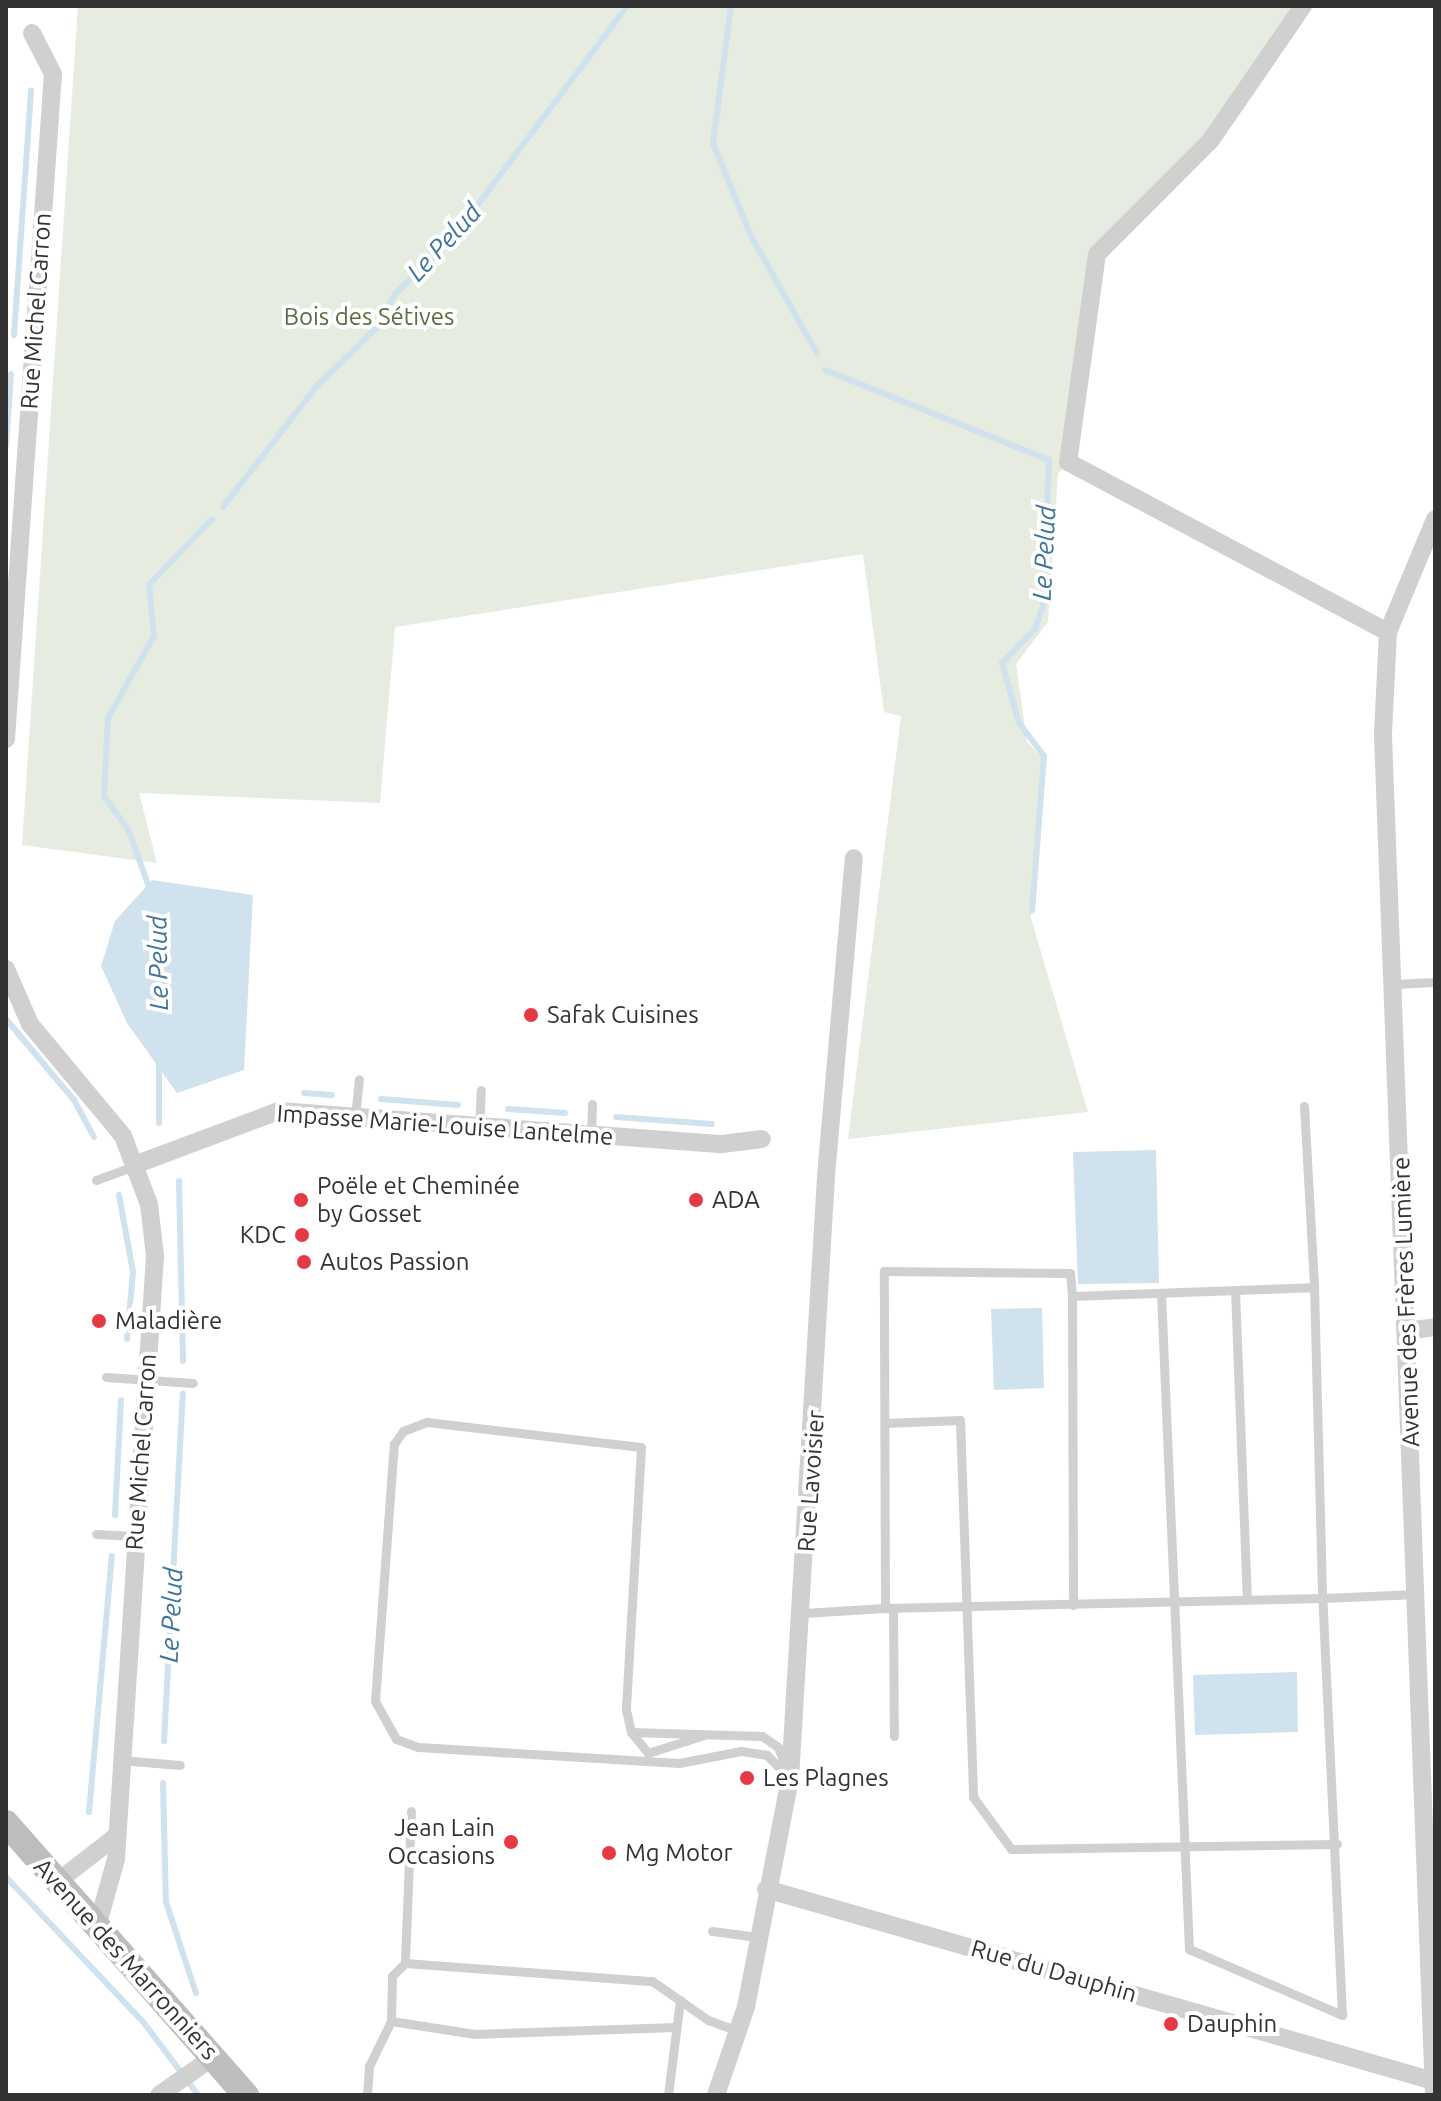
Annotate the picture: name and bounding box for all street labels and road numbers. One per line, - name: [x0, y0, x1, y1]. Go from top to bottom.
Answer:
- street label: Rue Michel Carron: [15, 212, 57, 410]
- street label: Impasse Marie-Louise Lantelme: [276, 1099, 614, 1151]
- street label: Avenue des Frères Lumière: [1387, 1156, 1425, 1448]
- street label: Rue Michel Carron: [120, 1353, 162, 1551]
- street label: Rue Lavoisier: [792, 1409, 830, 1553]
- street label: Avenue des Marronniers: [28, 1852, 224, 2066]
- street label: Rue du Dauphin: [968, 1934, 1140, 2008]

